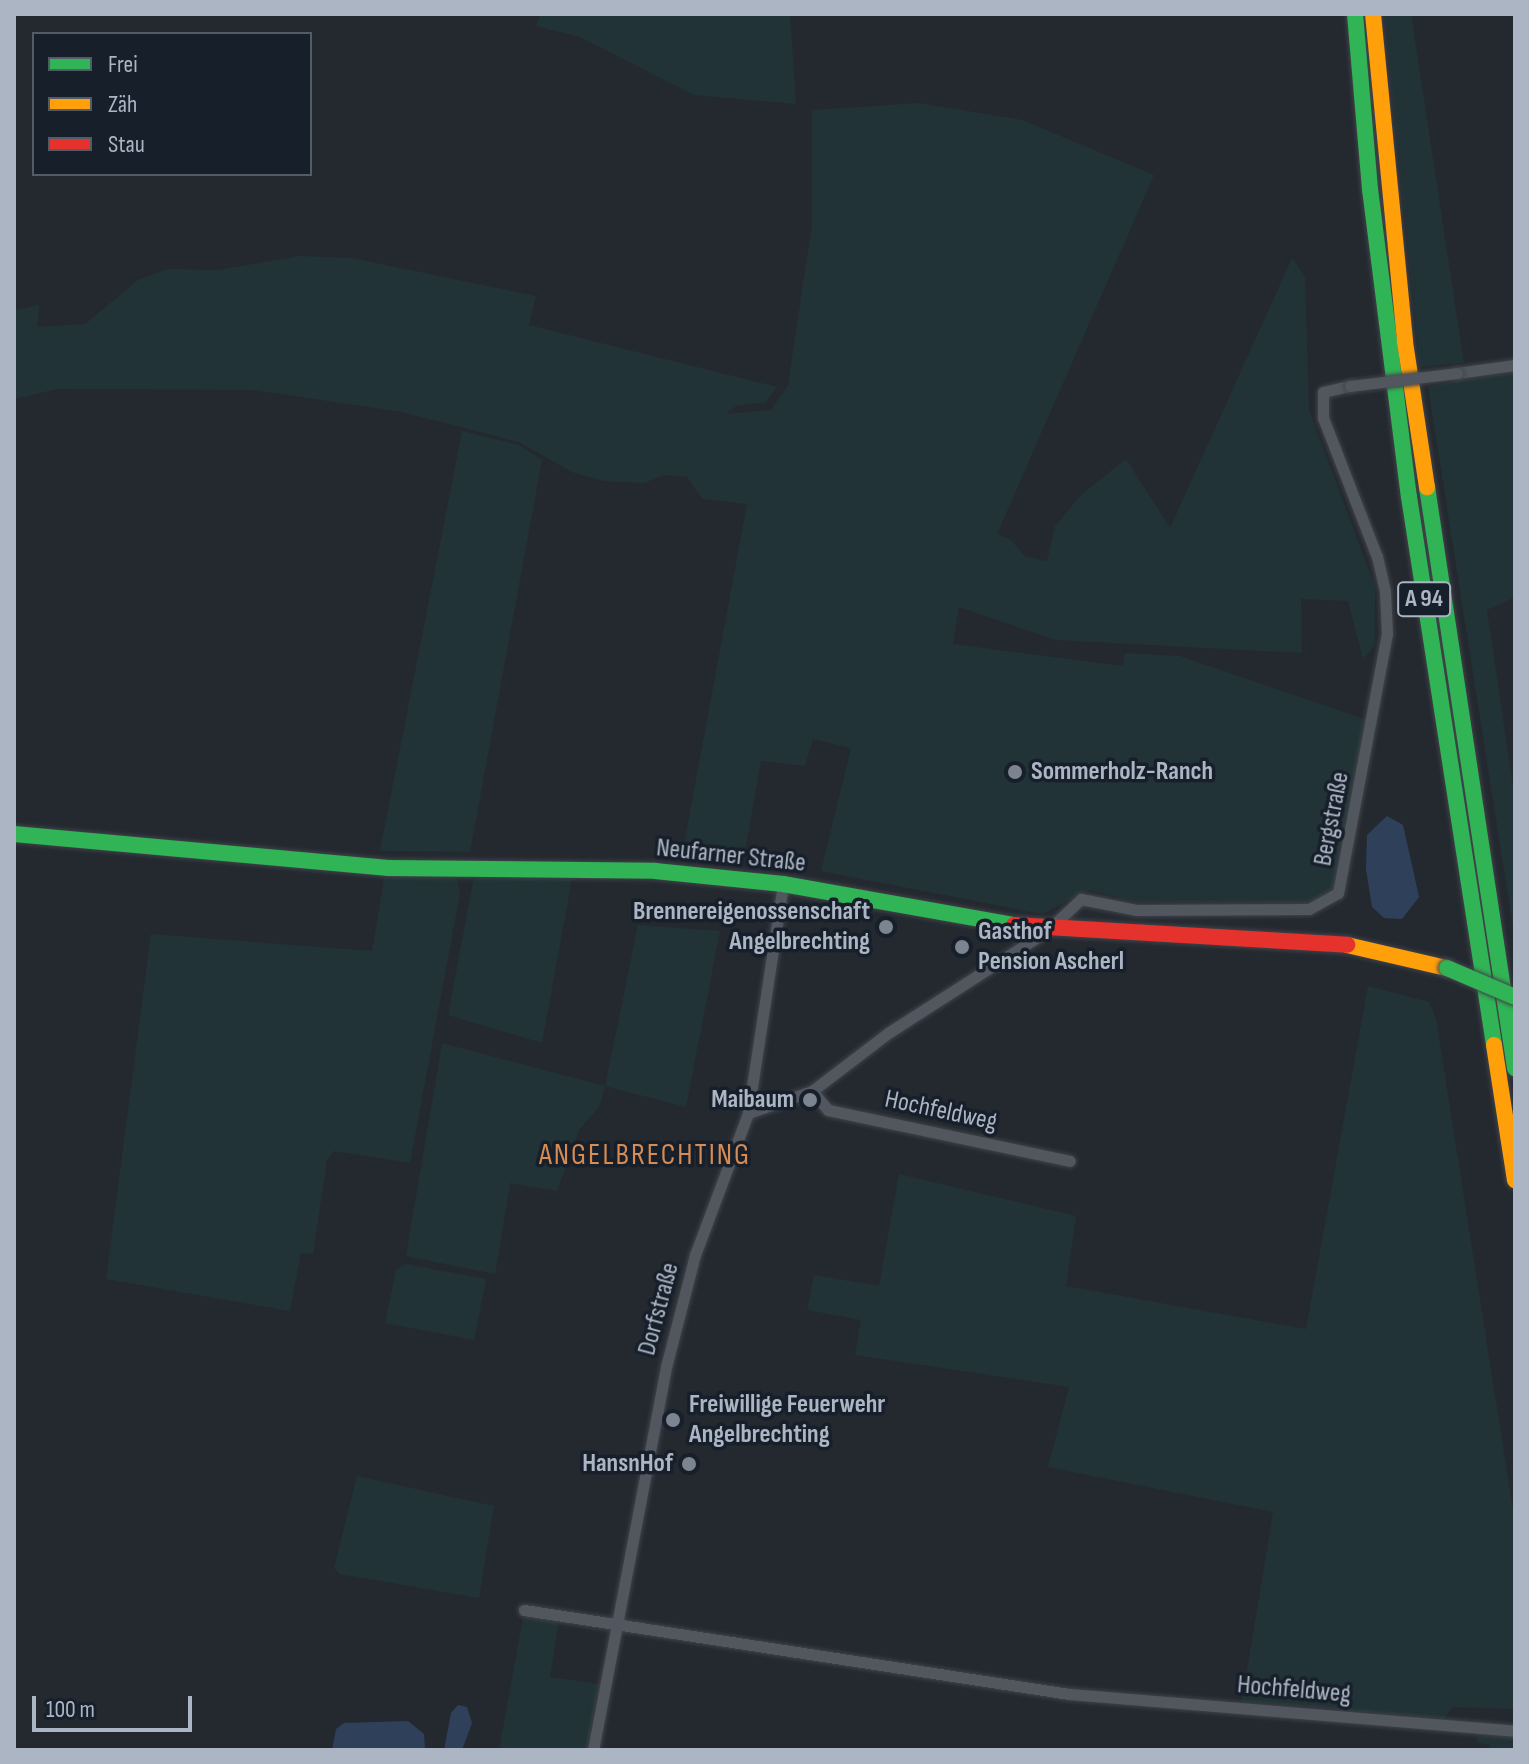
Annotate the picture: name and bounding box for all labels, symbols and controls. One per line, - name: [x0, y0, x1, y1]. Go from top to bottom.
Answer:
- legend: [32, 32, 312, 176]
- text: Frei: [108, 50, 138, 79]
- text: Zäh: [108, 90, 137, 119]
- text: Stau: [108, 130, 145, 159]
- road number: A 94: [1396, 579, 1452, 619]
- place label: Sommerholz-Ranch: [1031, 756, 1213, 788]
- marker: Sommerholz-Ranch: [1006, 763, 1024, 781]
- street label: Bergstraße: [1308, 769, 1356, 869]
- street label: Neufarner Straße: [655, 833, 807, 879]
- place label: Brennereigenossenschaft Angelbrechting: [633, 896, 870, 958]
- place label: Gasthof Pension Ascherl: [978, 916, 1124, 978]
- marker: Brennereigenossenschaft Angelbrechting: [877, 918, 895, 936]
- marker: Gasthof Pension Ascherl: [953, 938, 971, 956]
- place label: Maibaum: [711, 1084, 794, 1116]
- street label: Hochfeldweg: [882, 1084, 1000, 1138]
- marker: Maibaum: [801, 1091, 819, 1109]
- district label: ANGELBRECHTING: [539, 1137, 751, 1173]
- street label: Dorfstraße: [632, 1259, 686, 1359]
- place label: Freiwillige Feuerwehr Angelbrechting: [689, 1389, 885, 1450]
- marker: Freiwillige Feuerwehr Angelbrechting: [664, 1411, 682, 1429]
- place label: HansnHof: [582, 1448, 673, 1480]
- marker: HansnHof: [680, 1455, 698, 1473]
- street label: Hochfeldweg: [1236, 1669, 1352, 1711]
- scale bar: [36, 1680, 196, 1730]
- text: 100 m: [46, 1695, 95, 1724]

